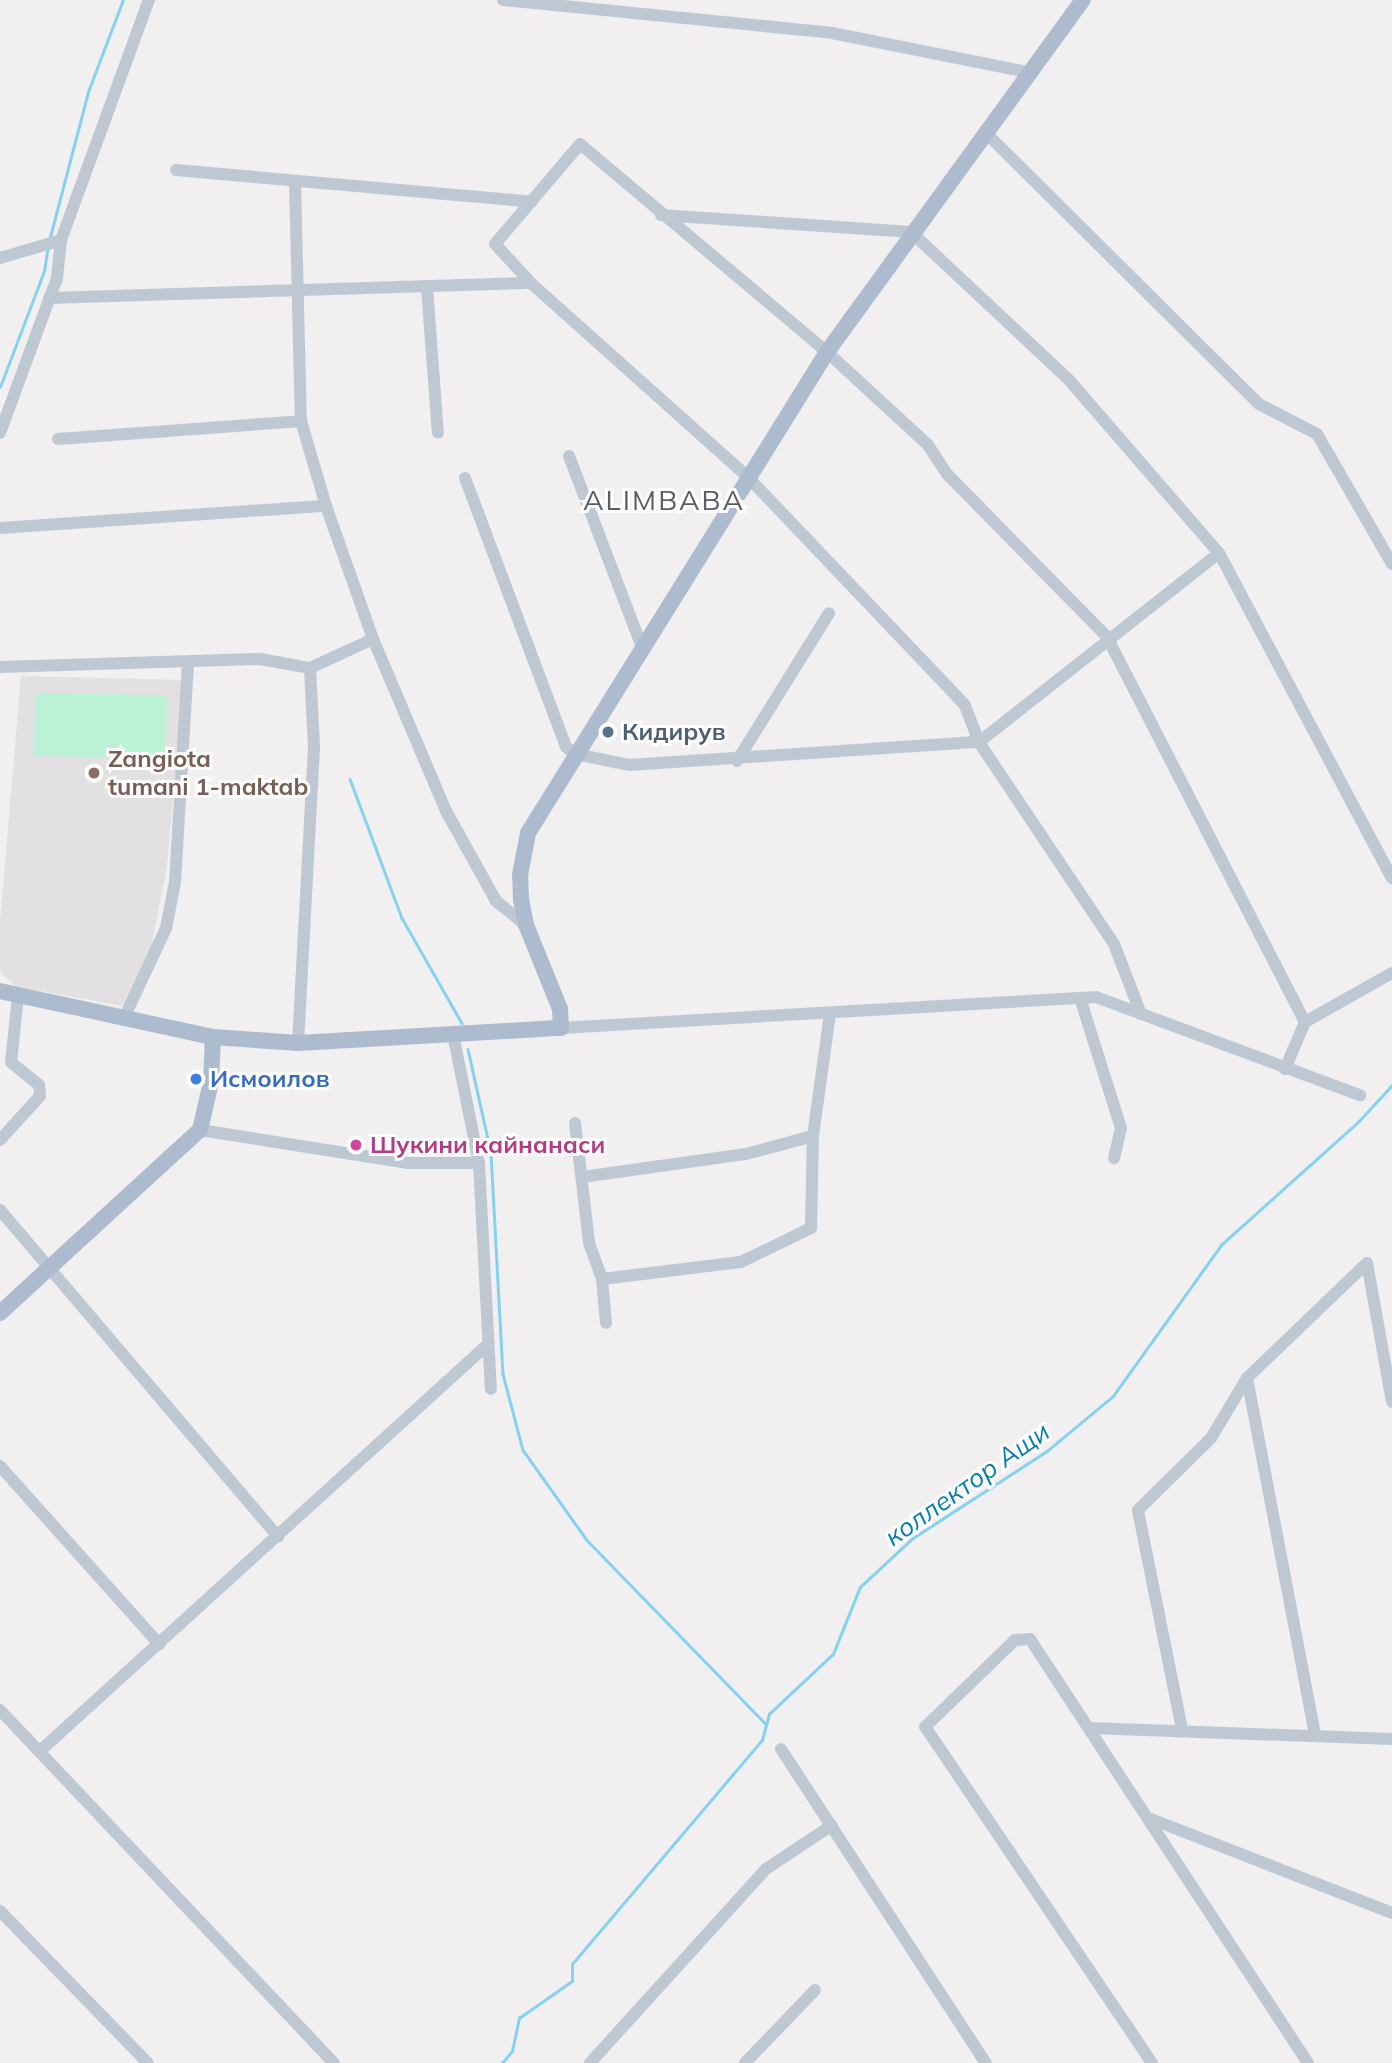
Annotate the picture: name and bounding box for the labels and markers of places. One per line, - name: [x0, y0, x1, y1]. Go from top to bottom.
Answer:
- place label: Кидирув: [622, 718, 726, 746]
- marker: Кидирув: [600, 724, 616, 740]
- place label: Zangiota tumani 1-maktab: [108, 745, 308, 801]
- marker: Zangiota tumani 1-maktab: [86, 765, 102, 781]
- place label: Исмоилов: [210, 1065, 330, 1093]
- marker: Исмоилов: [188, 1071, 204, 1087]
- place label: Шукини кайнанаси: [370, 1131, 605, 1159]
- marker: Шукини кайнанаси: [348, 1137, 364, 1153]

